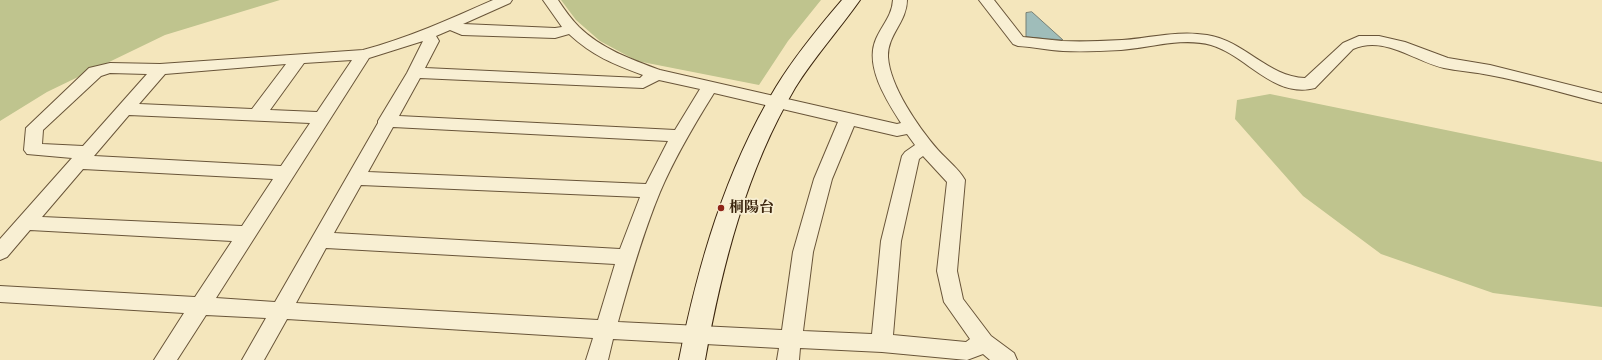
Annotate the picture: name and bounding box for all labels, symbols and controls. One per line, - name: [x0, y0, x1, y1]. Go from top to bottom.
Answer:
- place label: 桐陽台: [729, 199, 774, 217]
- marker: 桐陽台: [716, 203, 726, 213]

